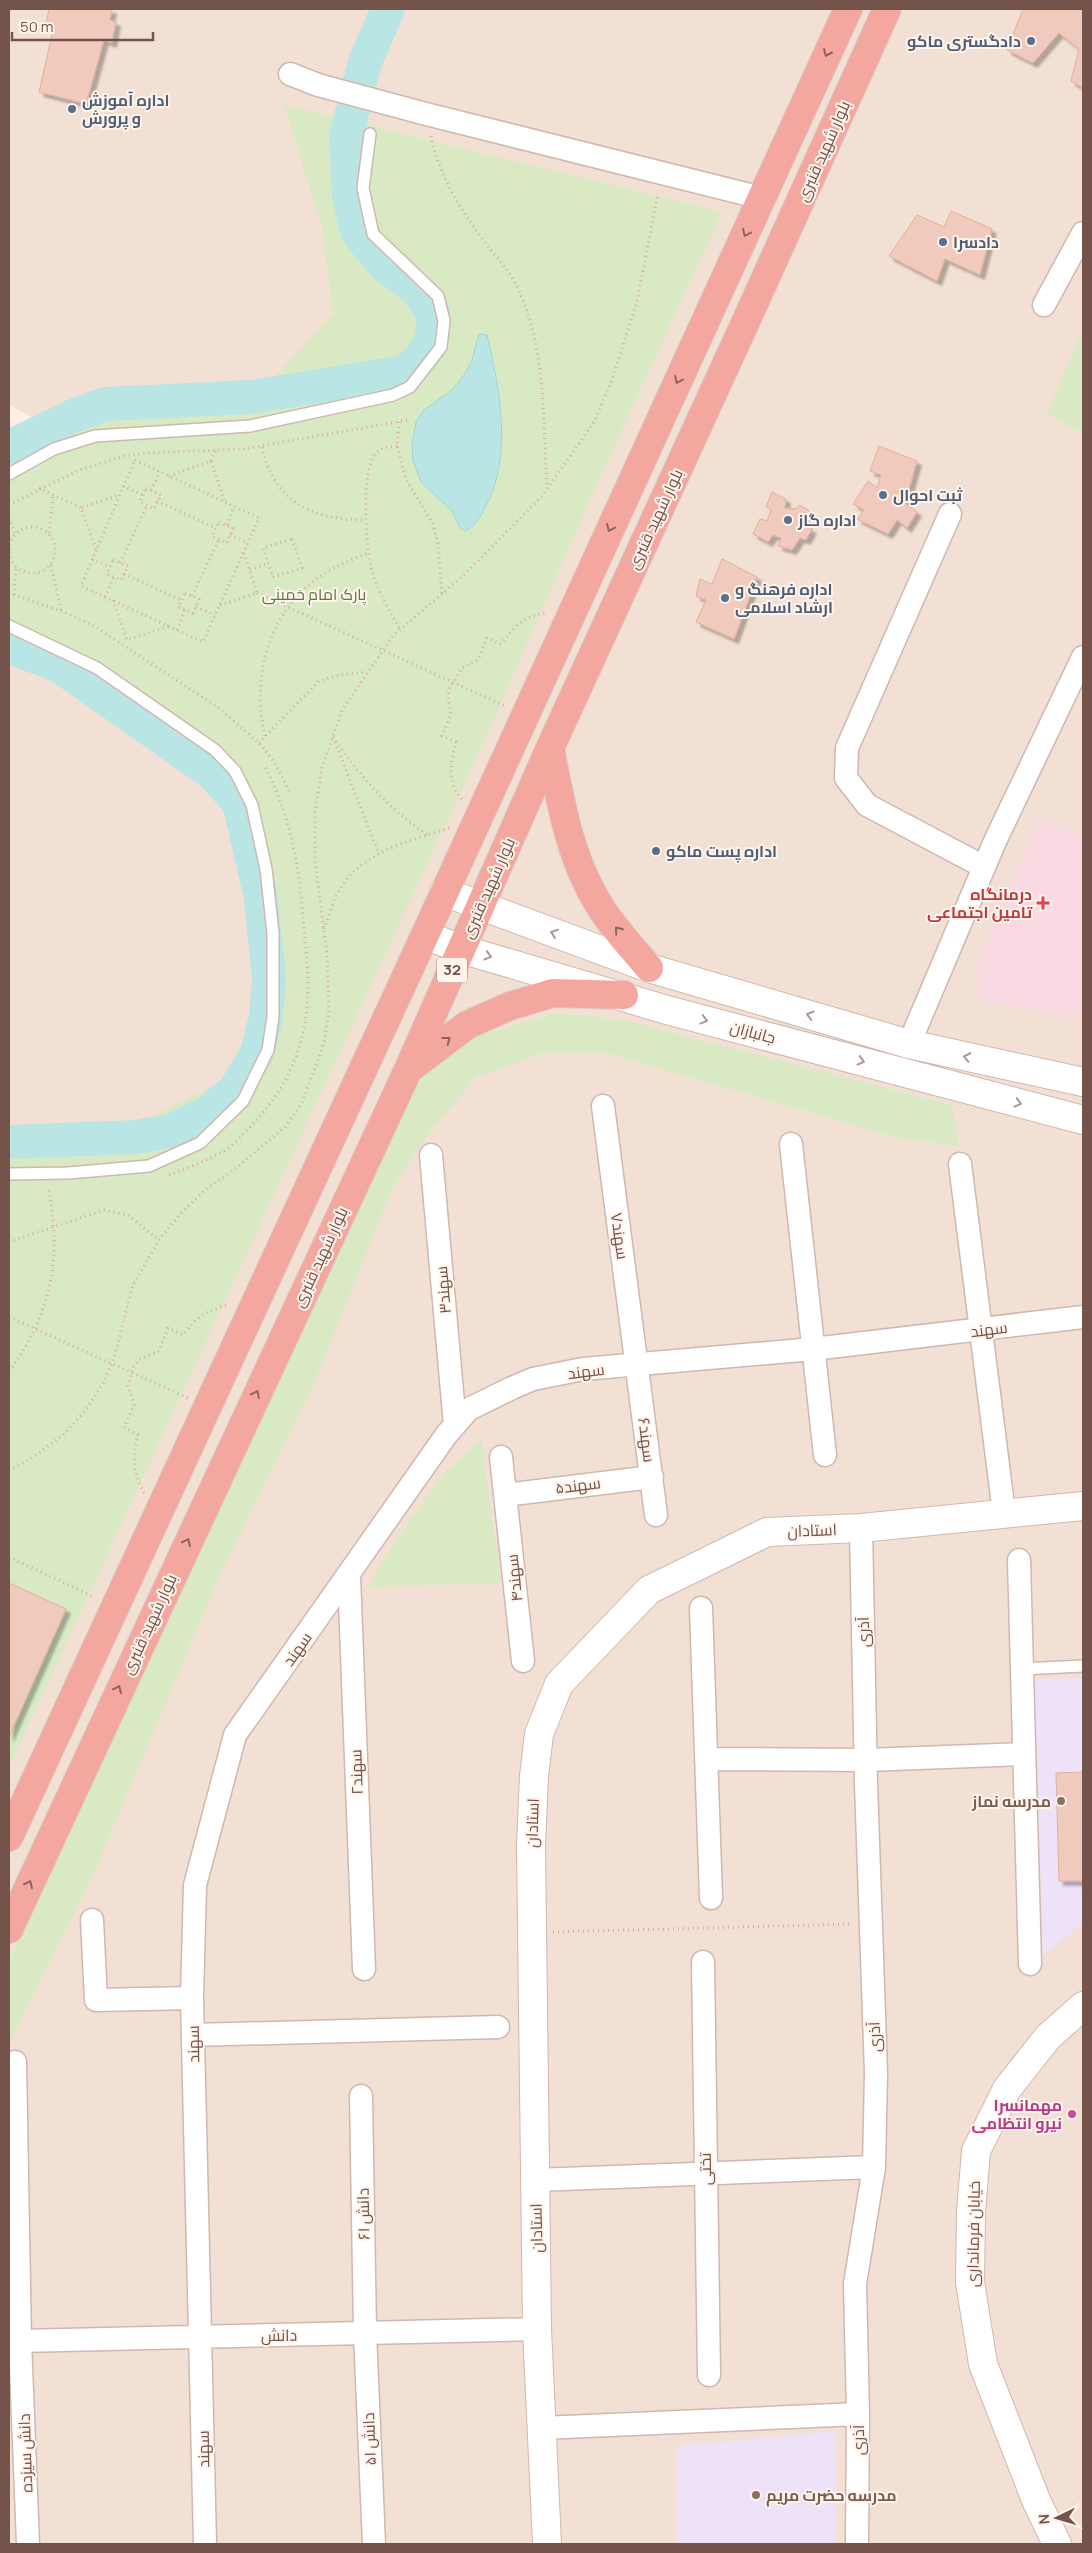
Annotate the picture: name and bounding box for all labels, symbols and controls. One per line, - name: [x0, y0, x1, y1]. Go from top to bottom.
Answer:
- scale bar: [12, 10, 154, 42]
- text: 50 m: [20, 16, 54, 37]
- place label: دادگستری ماکو: [907, 30, 1021, 52]
- marker: دادگستری ماکو: [1025, 35, 1037, 47]
- one-way arrow: [823, 48, 834, 57]
- place label: اداره آموزش و پرورش: [82, 89, 170, 130]
- street label: بلوار شهید قنبری: [791, 97, 855, 205]
- marker: اداره آموزش و پرورش: [66, 103, 78, 115]
- one-way arrow: [741, 228, 752, 237]
- place label: دادسرا: [953, 231, 999, 253]
- marker: دادسرا: [937, 236, 949, 248]
- one-way arrow: [674, 375, 684, 384]
- street label: بلوار شهید قنبری: [622, 465, 688, 573]
- place label: ثبت احوال: [893, 484, 963, 506]
- marker: ثبت احوال: [877, 489, 889, 501]
- place label: اداره گاز: [797, 509, 857, 531]
- marker: اداره گاز: [782, 514, 794, 526]
- one-way arrow: [606, 523, 616, 532]
- place label: اداره فرهنگ و ارشاد اسلامی: [735, 578, 833, 618]
- park label: پارک امام خمینی: [262, 583, 367, 606]
- marker: اداره فرهنگ و ارشاد اسلامی: [719, 592, 731, 604]
- street label: بلوار شهید قنبری: [456, 834, 520, 942]
- place label: اداره پست ماکو: [666, 840, 777, 863]
- marker: اداره پست ماکو: [650, 845, 662, 857]
- place label: درمانگاه تامین اجتماعی: [927, 883, 1033, 923]
- marker: درمانگاه تامین اجتماعی: [1036, 896, 1050, 910]
- one-way arrow: [616, 927, 624, 936]
- one-way arrow: [550, 929, 558, 939]
- one-way arrow: [483, 951, 491, 961]
- road number: 32: [437, 958, 467, 982]
- one-way arrow: [807, 1011, 815, 1021]
- one-way arrow: [700, 1014, 708, 1024]
- street label: جانبازان: [728, 1015, 778, 1049]
- one-way arrow: [441, 1038, 450, 1046]
- one-way arrow: [963, 1052, 972, 1063]
- one-way arrow: [857, 1055, 866, 1066]
- one-way arrow: [1014, 1097, 1022, 1107]
- street label: بلوار شهید قنبری: [287, 1203, 353, 1311]
- street label: سهند۷: [606, 1211, 634, 1261]
- street label: سهند۳: [430, 1265, 456, 1315]
- street label: سهند: [969, 1316, 1009, 1342]
- street label: سهند: [566, 1358, 606, 1384]
- one-way arrow: [250, 1390, 260, 1399]
- street label: سهند۶: [633, 1416, 661, 1464]
- street label: سهند۵: [554, 1471, 602, 1499]
- street label: استادان: [787, 1518, 837, 1542]
- one-way arrow: [181, 1538, 191, 1547]
- street label: سهند۴: [501, 1553, 527, 1603]
- street label: بلوار شهید قنبری: [116, 1570, 182, 1678]
- street label: آذری: [852, 1616, 874, 1647]
- street label: سهند: [277, 1628, 317, 1670]
- one-way arrow: [112, 1685, 123, 1694]
- street label: سهند۲: [344, 1749, 368, 1795]
- place label: مدرسه نماز: [971, 1790, 1051, 1812]
- marker: مدرسه نماز: [1055, 1795, 1067, 1807]
- street label: استادان: [520, 1798, 544, 1848]
- one-way arrow: [23, 1880, 33, 1889]
- street label: آذری: [862, 2021, 886, 2053]
- street label: سهند: [182, 2025, 204, 2063]
- place label: مهمانسرا نیرو انتظامی: [972, 2094, 1062, 2134]
- marker: مهمانسرا نیرو انتظامی: [1066, 2108, 1078, 2120]
- street label: تختی: [694, 2152, 716, 2186]
- street label: خیابان فرمانداری: [961, 2181, 985, 2287]
- street label: دانش ۶۱: [352, 2188, 374, 2240]
- street label: استادان: [525, 2203, 547, 2253]
- street label: دانش: [261, 2324, 297, 2346]
- street label: دانش ۵۱: [357, 2412, 381, 2466]
- street label: دانش سیزده: [13, 2413, 37, 2493]
- street label: آذری: [847, 2424, 869, 2455]
- street label: سهند: [192, 2430, 214, 2468]
- place label: مدرسه حضرت مریم: [766, 2484, 897, 2507]
- marker: مدرسه حضرت مریم: [750, 2489, 762, 2501]
- north arrow: [1032, 2493, 1082, 2543]
- text: N: [1034, 2513, 1053, 2525]

